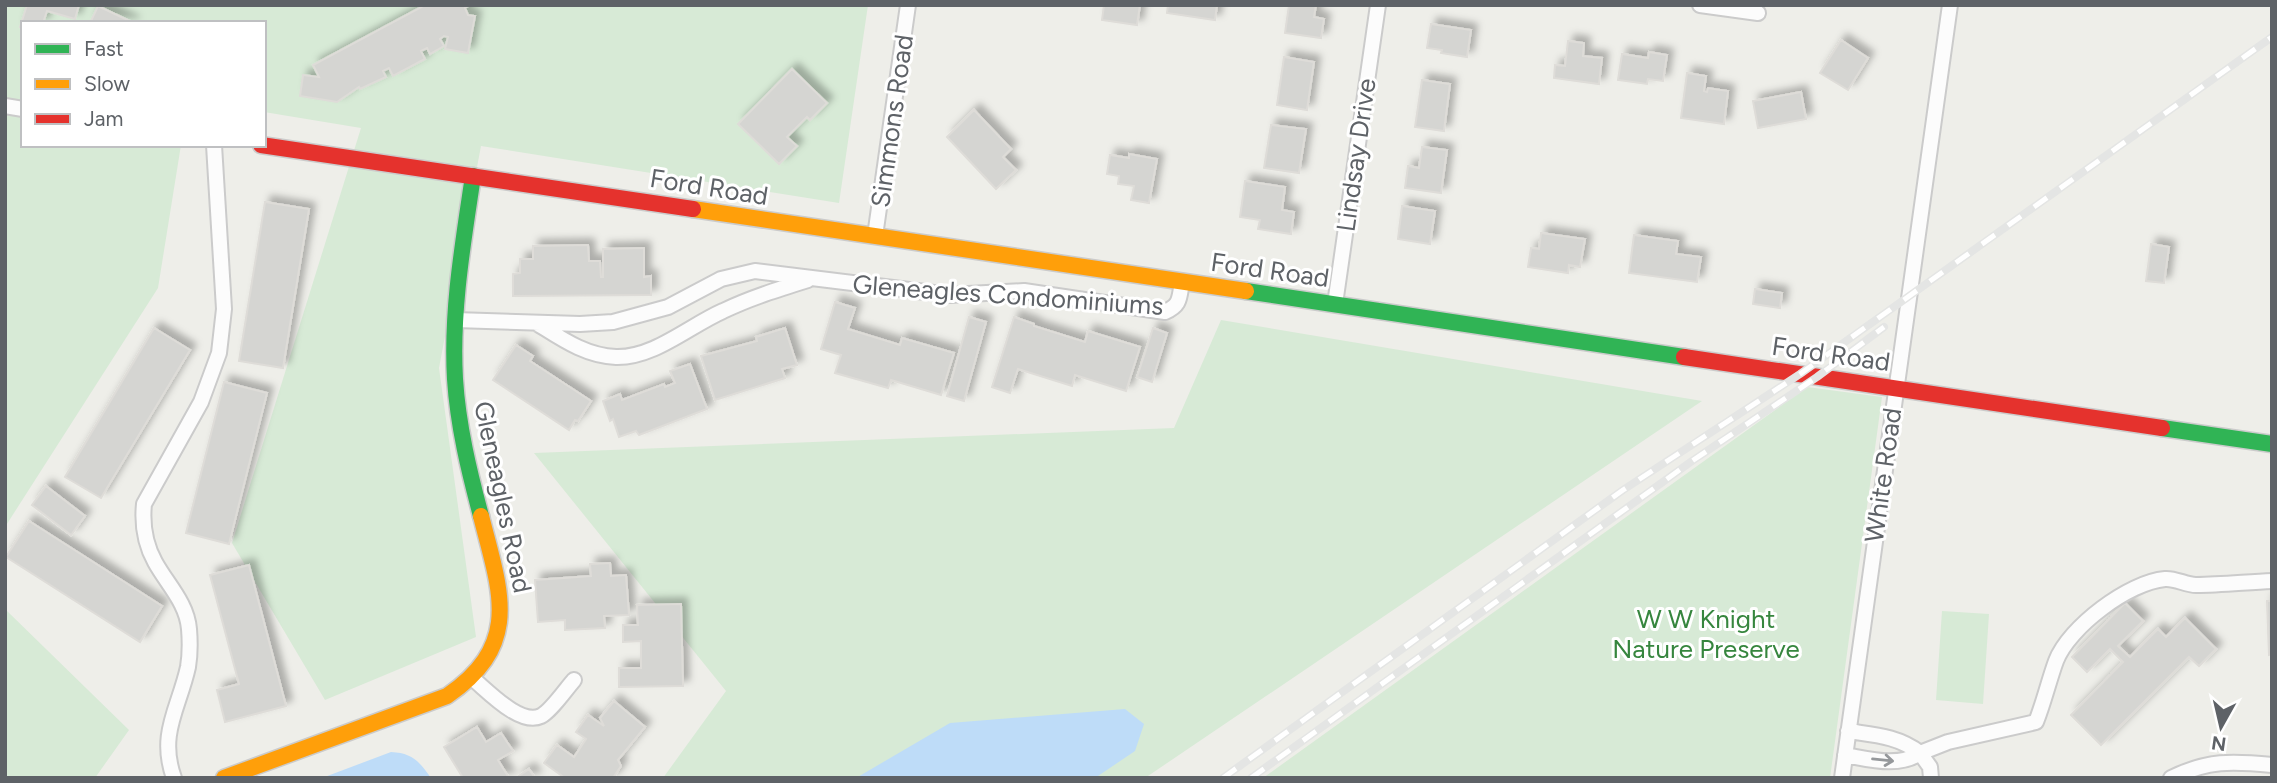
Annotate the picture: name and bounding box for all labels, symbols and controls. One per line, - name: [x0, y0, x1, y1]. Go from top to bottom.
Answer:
- legend: [21, 21, 266, 147]
- street label: Simmons Road: [864, 33, 920, 209]
- text: Fast: [84, 36, 124, 61]
- text: Slow: [84, 71, 130, 96]
- street label: Lindsay Drive: [1329, 76, 1383, 234]
- text: Jam: [84, 106, 123, 131]
- street label: Ford Road: [648, 162, 770, 212]
- street label: Ford Road: [1209, 246, 1331, 294]
- street label: Gleneagles Condominiums: [852, 268, 1164, 322]
- street label: Ford Road: [1770, 330, 1892, 378]
- street label: Gleneagles Road: [467, 398, 539, 596]
- street label: White Road: [1858, 406, 1908, 544]
- park label: W W Knight Nature Preserve: [1612, 603, 1800, 665]
- north arrow: [2186, 692, 2256, 762]
- text: N: [2210, 731, 2228, 756]
- one-way arrow: [1871, 754, 1894, 767]

